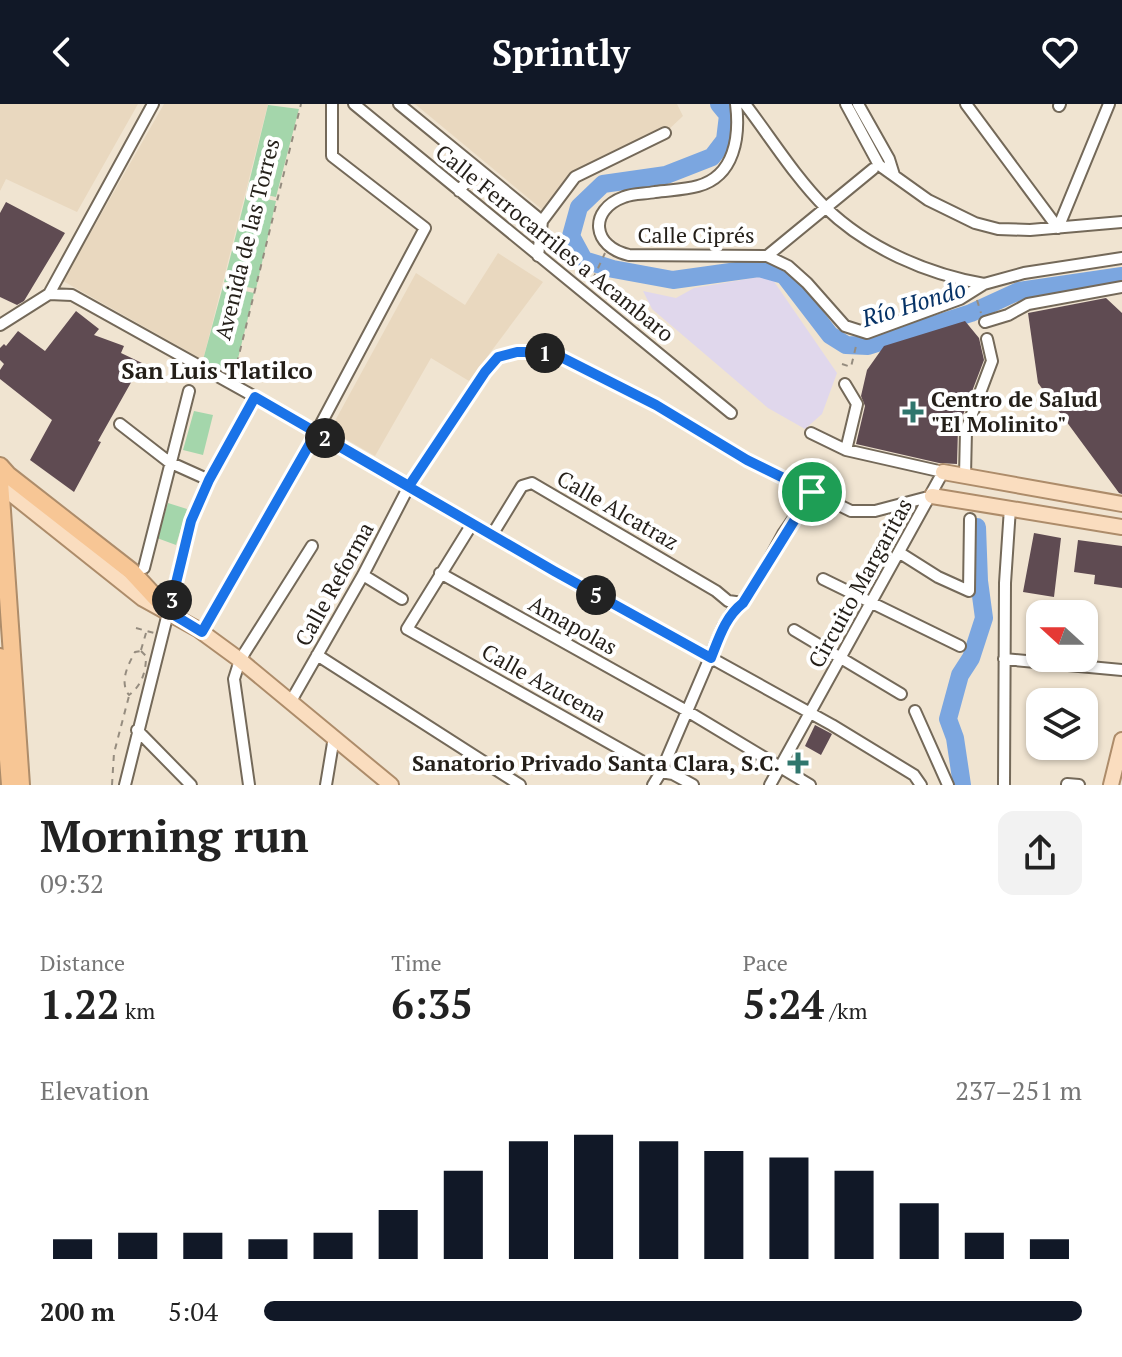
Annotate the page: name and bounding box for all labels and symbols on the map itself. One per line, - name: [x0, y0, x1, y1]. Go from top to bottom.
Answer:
- street label: Avenida de las Torres: [207, 135, 286, 343]
- street label: Calle Ferrocarriles a Acambaro: [430, 137, 681, 348]
- street label: Calle Ciprés: [637, 220, 755, 249]
- water label: Río Hondo: [857, 272, 970, 334]
- pin: 1: [525, 333, 565, 373]
- district label: San Luis Tlatilco: [121, 354, 313, 386]
- place label: Centro de Salud "El Molinito": [931, 384, 1098, 438]
- marker: Centro de Salud "El Molinito": [902, 401, 924, 423]
- pin: 2: [305, 418, 345, 458]
- pin: [778, 458, 846, 526]
- street label: Calle Alcatraz: [552, 463, 684, 556]
- street label: Circuito Margaritas: [801, 493, 918, 673]
- street label: Calle Reforma: [288, 517, 380, 651]
- pin: 5: [576, 575, 616, 615]
- pin: 3: [152, 580, 192, 620]
- street label: Amapolas: [524, 588, 623, 661]
- north arrow: [1026, 600, 1098, 672]
- street label: Calle Azucena: [477, 636, 612, 729]
- place label: Sanatorio Privado Santa Clara, S.C.: [412, 748, 780, 777]
- marker: Sanatorio Privado Santa Clara, S.C.: [787, 752, 809, 774]

